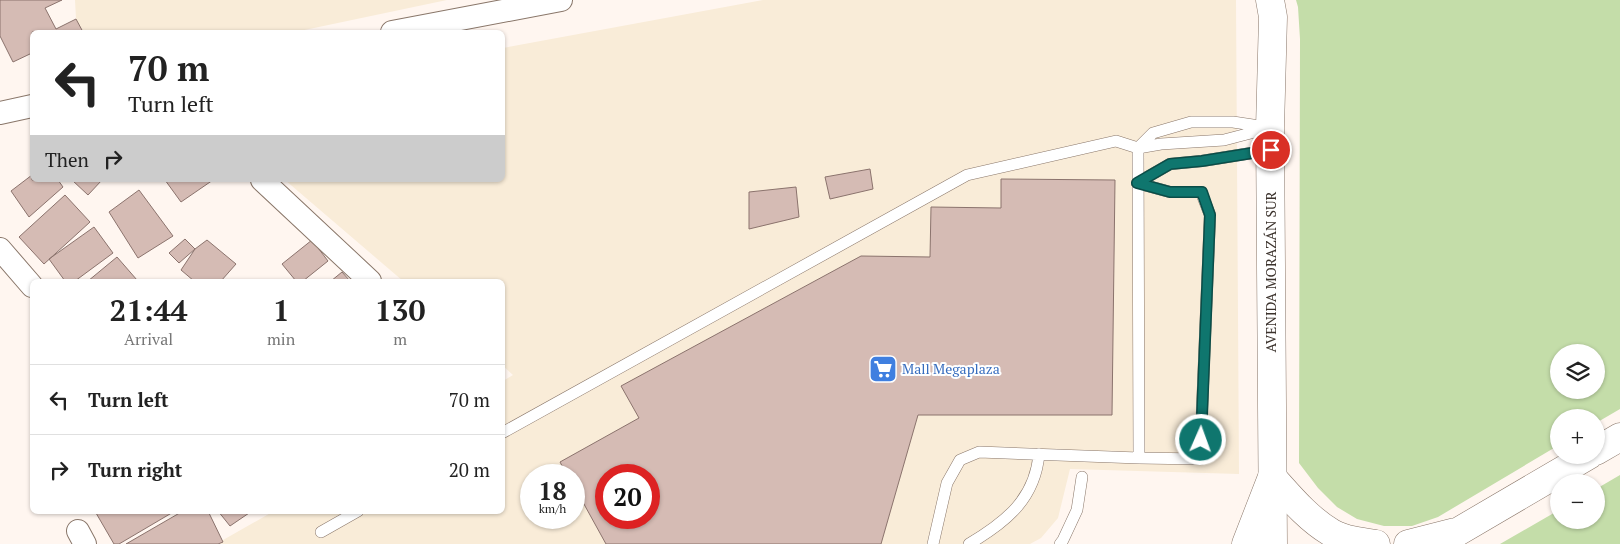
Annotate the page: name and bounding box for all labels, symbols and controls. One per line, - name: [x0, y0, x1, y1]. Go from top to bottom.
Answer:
- text: 70 m: [128, 45, 209, 91]
- icon: left: [45, 50, 110, 115]
- text: Turn left: [128, 89, 214, 118]
- pin: [1250, 129, 1292, 171]
- icon: arrive: [1257, 136, 1285, 164]
- icon: right: [99, 145, 127, 173]
- text: Then: [45, 147, 89, 172]
- street label: AVENIDA MORAZÁN SUR: [1261, 191, 1280, 352]
- text: 21:44: [109, 290, 188, 330]
- text: 1: [273, 290, 290, 330]
- text: 130: [375, 290, 426, 330]
- text: Arrival: [124, 328, 173, 350]
- text: min: [267, 328, 295, 350]
- text: m: [393, 328, 407, 350]
- map controls: [1550, 344, 1605, 529]
- button: layers: [1550, 344, 1605, 399]
- supermarket icon: Mall Megaplaza: [868, 354, 898, 384]
- place label: Mall Megaplaza: [902, 359, 1000, 378]
- icon: left: [45, 386, 73, 414]
- text: Turn left: [88, 387, 169, 412]
- text: 70 m: [449, 387, 490, 412]
- button: +: [1550, 409, 1605, 464]
- position arrow: [1174, 413, 1226, 465]
- icon: right: [45, 456, 73, 484]
- text: Turn right: [88, 457, 182, 482]
- text: 20 m: [449, 457, 490, 482]
- speed limit sign: 20: [595, 464, 660, 529]
- text: 18: [538, 474, 567, 507]
- button: −: [1550, 474, 1605, 529]
- text: km/h: [539, 501, 566, 516]

